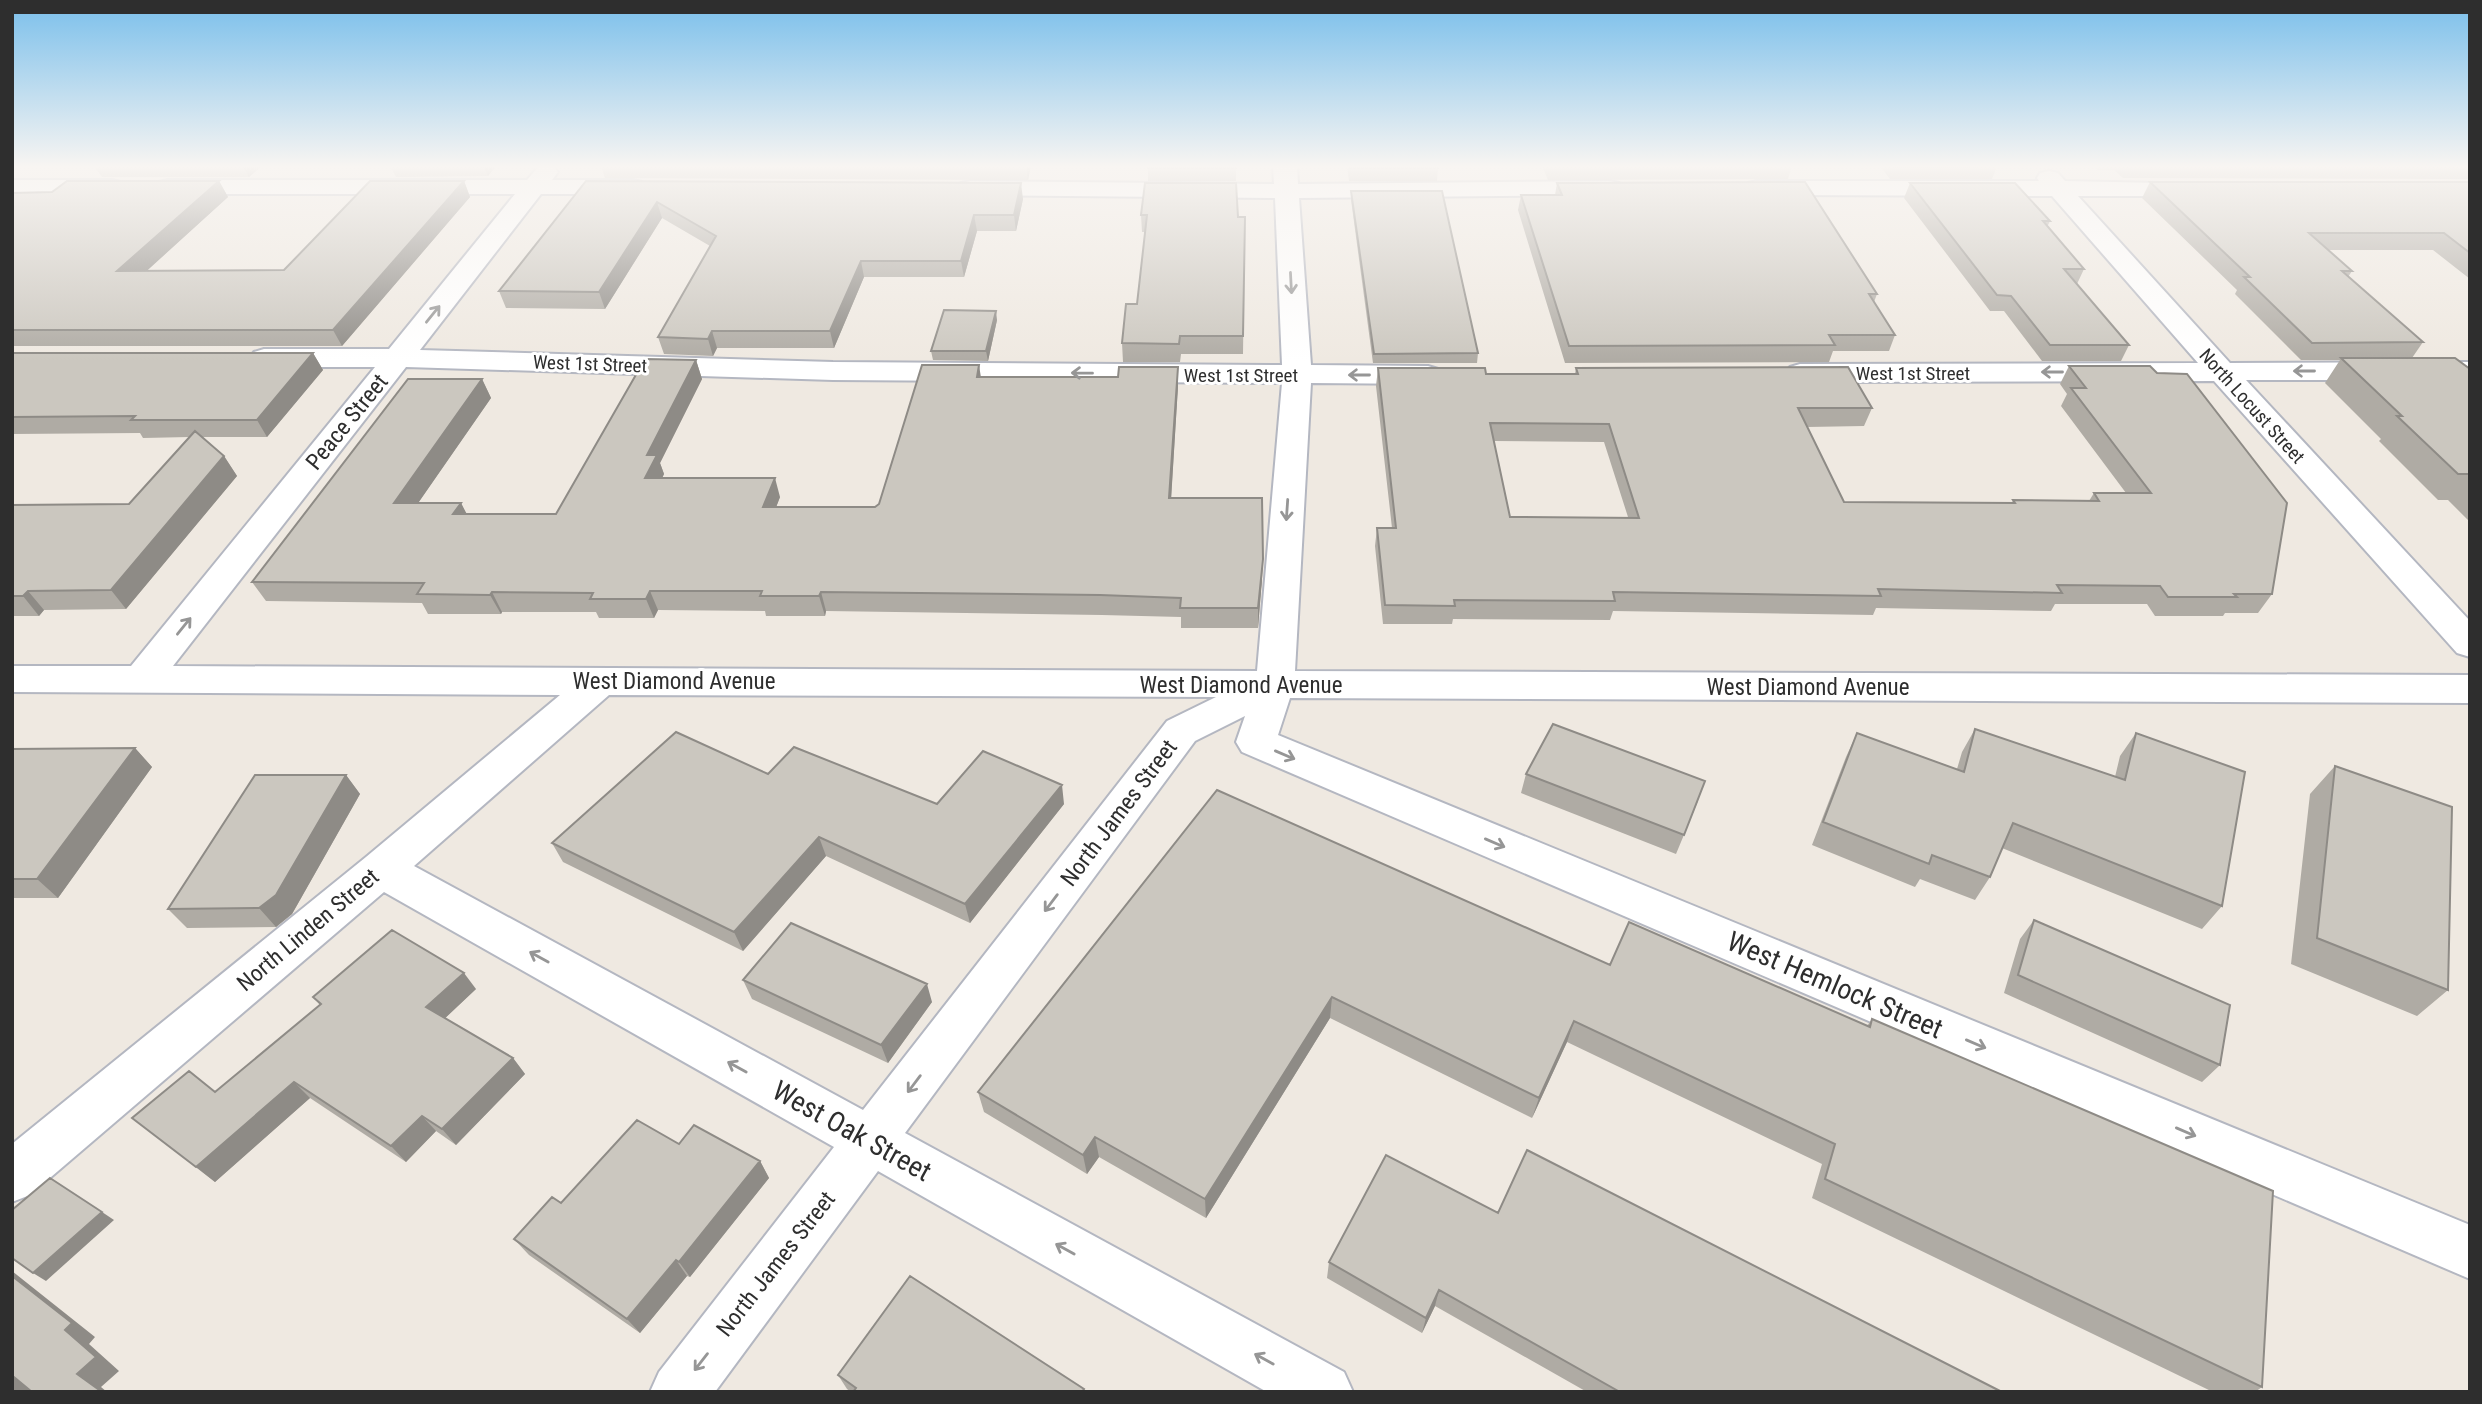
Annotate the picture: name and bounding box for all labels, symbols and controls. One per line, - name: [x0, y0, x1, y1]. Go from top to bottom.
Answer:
- one-way arrow: [1285, 271, 1298, 294]
- one-way arrow: [425, 306, 441, 324]
- street label: North Locust Street: [2194, 344, 2310, 468]
- street label: West 1st Street: [532, 351, 648, 377]
- street label: West 1st Street: [1856, 362, 1970, 385]
- street label: West 1st Street: [1184, 364, 1298, 387]
- one-way arrow: [2292, 364, 2315, 377]
- one-way arrow: [2040, 365, 2063, 378]
- one-way arrow: [1071, 367, 1094, 380]
- one-way arrow: [1347, 368, 1370, 382]
- street label: Peace Street: [300, 369, 394, 475]
- one-way arrow: [1281, 498, 1294, 521]
- one-way arrow: [177, 617, 192, 636]
- street label: West Diamond Avenue: [573, 668, 775, 695]
- street label: West Diamond Avenue: [1140, 672, 1342, 699]
- street label: West Diamond Avenue: [1707, 674, 1909, 701]
- street label: North James Street: [1055, 734, 1183, 892]
- one-way arrow: [1274, 749, 1295, 762]
- one-way arrow: [1484, 837, 1505, 850]
- street label: North Linden Street: [232, 863, 384, 997]
- one-way arrow: [1044, 893, 1059, 912]
- street label: West Hemlock Street: [1722, 925, 1948, 1045]
- one-way arrow: [529, 950, 549, 964]
- one-way arrow: [1965, 1039, 1986, 1052]
- one-way arrow: [728, 1060, 748, 1074]
- street label: West Oak Street: [767, 1074, 937, 1188]
- one-way arrow: [907, 1075, 922, 1094]
- one-way arrow: [2174, 1127, 2196, 1140]
- street label: North James Street: [711, 1186, 841, 1342]
- one-way arrow: [1055, 1242, 1076, 1255]
- one-way arrow: [1254, 1352, 1275, 1365]
- one-way arrow: [694, 1353, 709, 1371]

